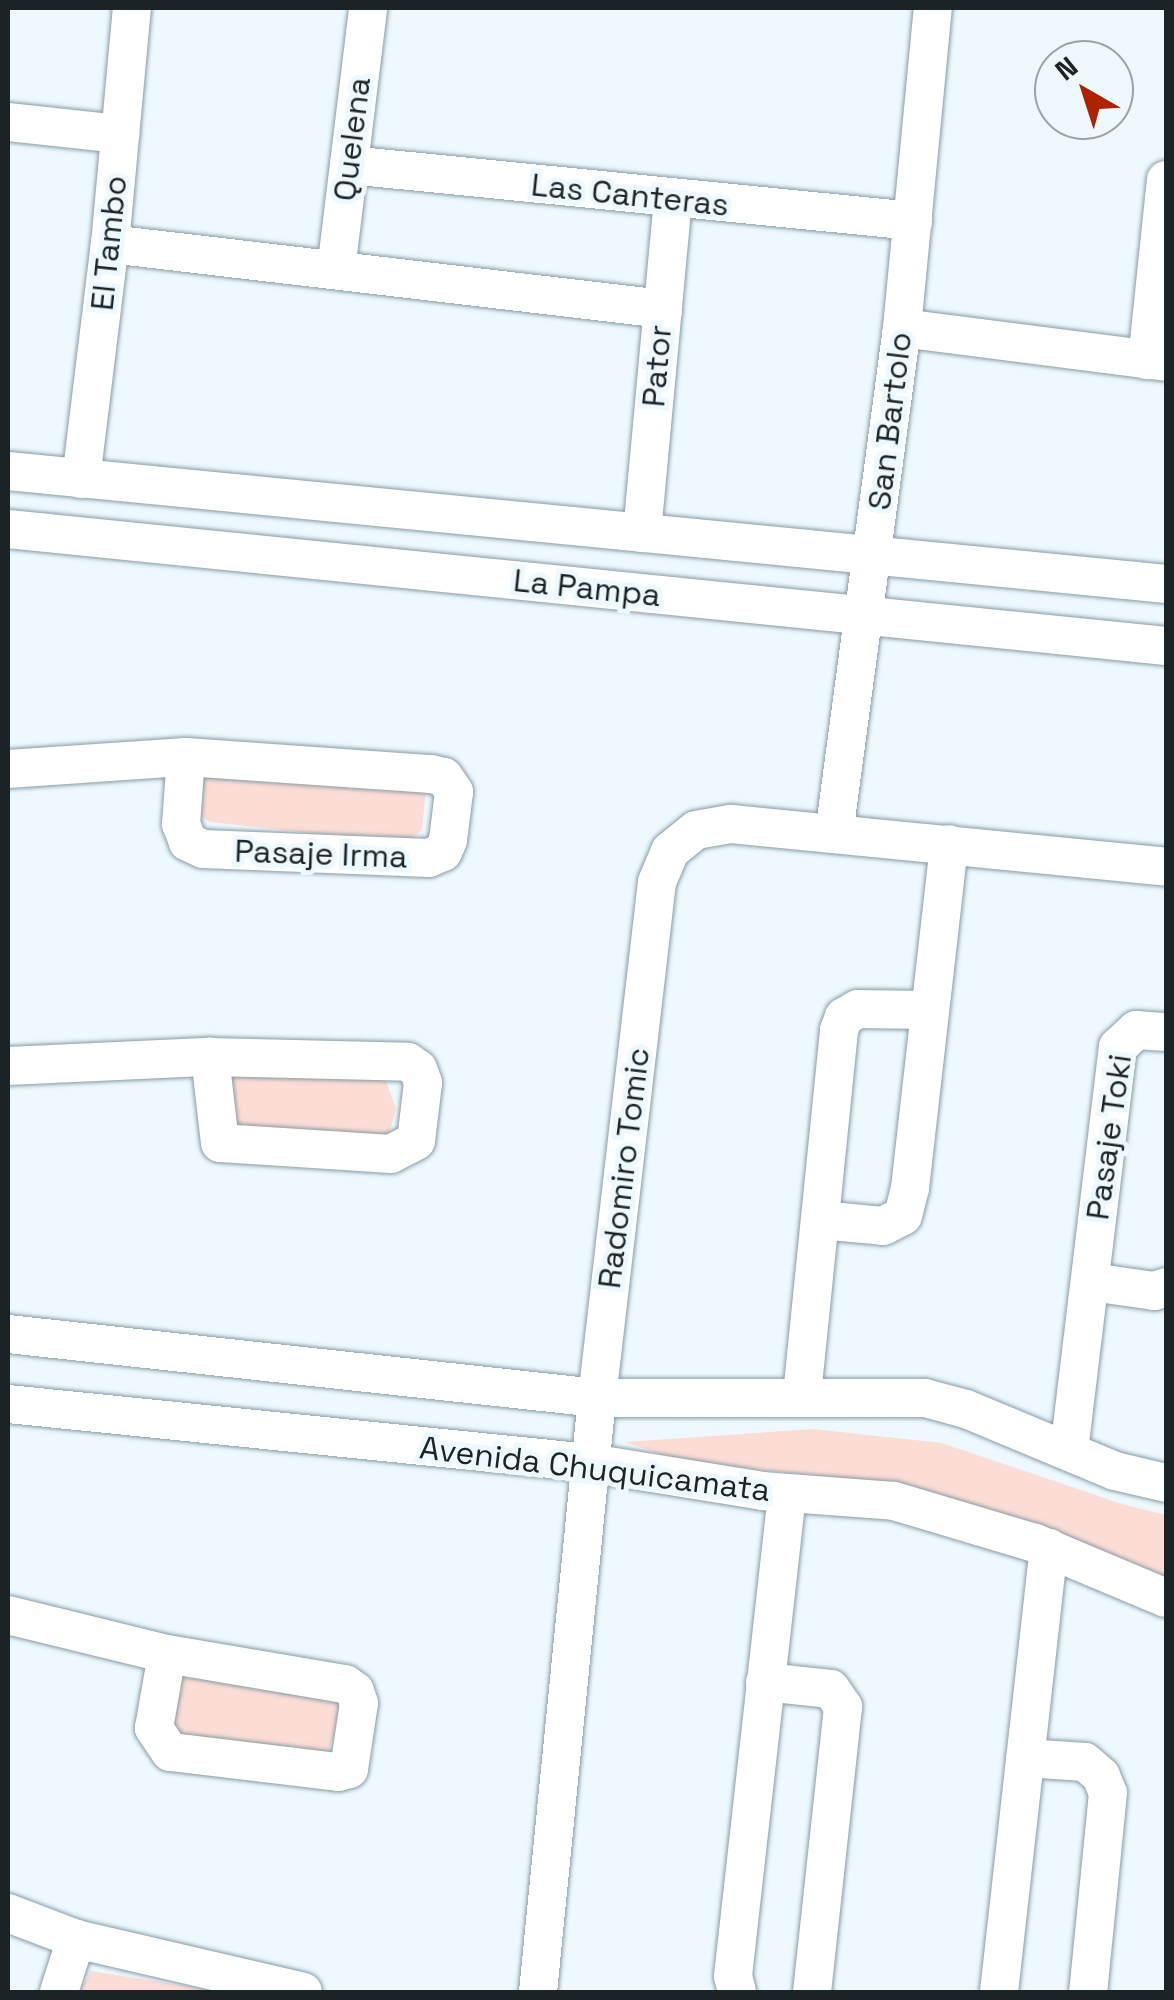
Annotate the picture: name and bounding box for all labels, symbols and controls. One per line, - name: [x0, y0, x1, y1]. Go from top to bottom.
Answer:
- north arrow: [1034, 40, 1134, 140]
- text: N: [1048, 48, 1085, 88]
- street label: Quelena: [325, 75, 379, 203]
- street label: Las Canteras: [529, 166, 731, 224]
- street label: El Tambo: [83, 173, 135, 313]
- street label: Pator: [634, 323, 680, 409]
- street label: San Bartolo: [860, 330, 920, 512]
- street label: La Pampa: [511, 561, 663, 615]
- street label: Pasaje Irma: [234, 832, 408, 876]
- street label: Radomiro Tomic: [590, 1045, 658, 1291]
- street label: Pasaje Toki: [1078, 1051, 1140, 1223]
- street label: Avenida Chuquicamata: [418, 1428, 772, 1510]

